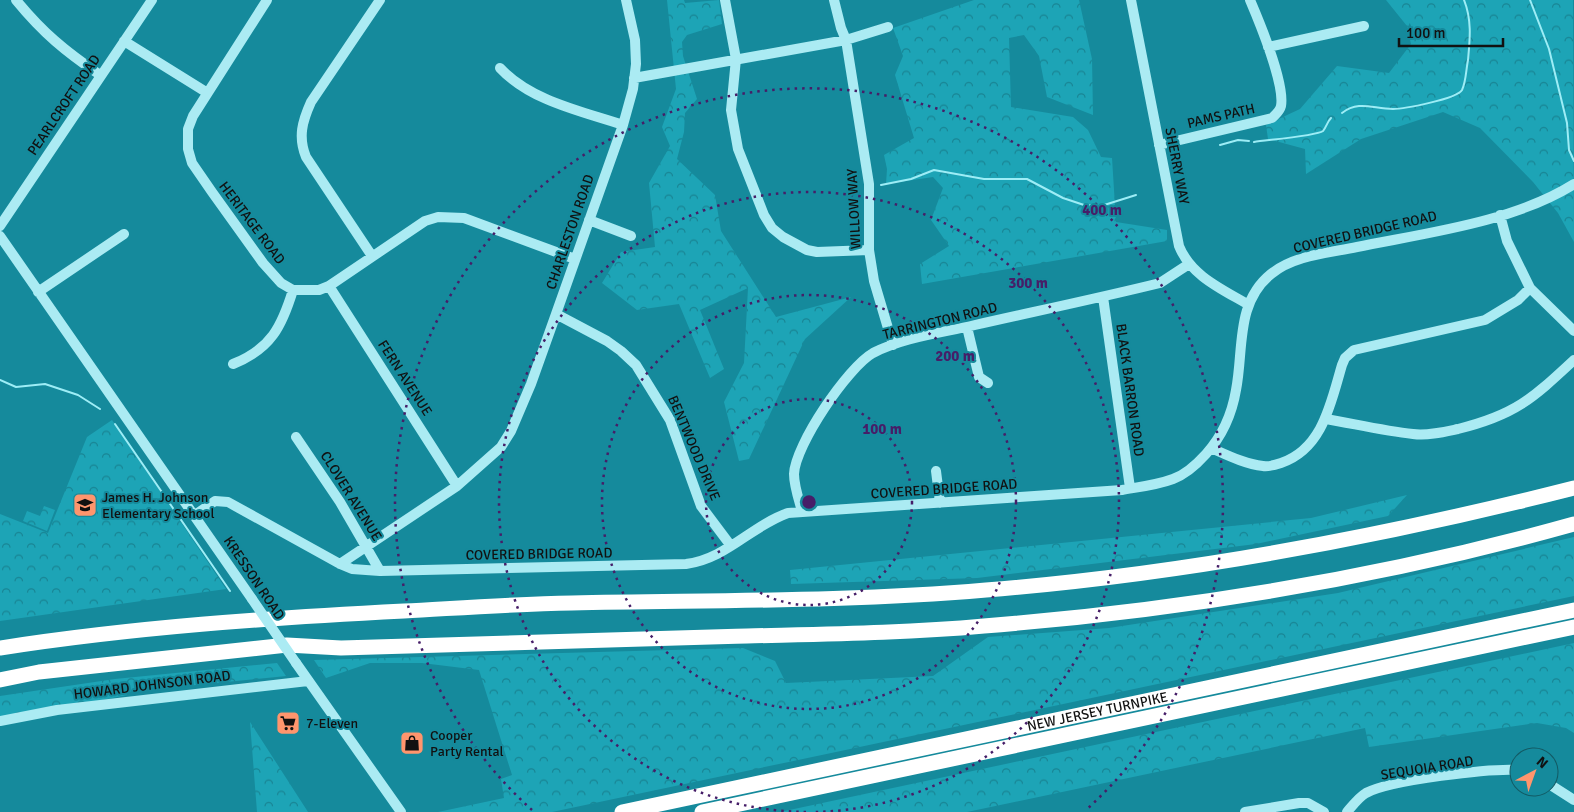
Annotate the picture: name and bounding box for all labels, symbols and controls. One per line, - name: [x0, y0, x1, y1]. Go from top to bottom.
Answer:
- scale bar: [1399, 15, 1503, 47]
- text: 100 m: [1406, 24, 1446, 42]
- street label: PEARLCROFT ROAD: [24, 51, 104, 159]
- street label: PAMS PATH: [1185, 100, 1257, 132]
- street label: SHERRY WAY: [1161, 126, 1193, 206]
- street label: WILLOW WAY: [843, 168, 865, 250]
- street label: CHARLESTON ROAD: [542, 172, 598, 292]
- street label: HERITAGE ROAD: [215, 178, 289, 268]
- text: 400 m: [1082, 201, 1122, 219]
- street label: COVERED BRIDGE ROAD: [1292, 207, 1438, 257]
- text: 300 m: [1008, 274, 1048, 292]
- street label: TARRINGTON ROAD: [881, 299, 999, 343]
- street label: BLACK BARRON ROAD: [1112, 322, 1148, 458]
- street label: FERN AVENUE: [374, 337, 436, 419]
- text: 200 m: [935, 347, 975, 365]
- street label: BENTWOOD DRIVE: [664, 393, 724, 503]
- text: 100 m: [862, 420, 902, 438]
- street label: CLOVER AVENUE: [317, 448, 385, 544]
- street label: COVERED BRIDGE ROAD: [870, 475, 1018, 503]
- place label: James H. Johnson Elementary School: [102, 489, 215, 522]
- school or university icon: James H. Johnson Elementary School: [72, 492, 98, 518]
- centre of rings: [800, 493, 818, 511]
- street label: KRESSON ROAD: [220, 533, 288, 623]
- street label: COVERED BRIDGE ROAD: [465, 544, 613, 564]
- street label: HOWARD JOHNSON ROAD: [73, 667, 231, 703]
- street label: NEW JERSEY TURNPIKE: [1025, 688, 1169, 734]
- supermarket icon: 7-Eleven: [275, 710, 301, 736]
- place label: 7-Eleven: [306, 715, 358, 732]
- place label: Cooper Party Rental: [430, 727, 504, 760]
- shop icon: Cooper Party Rental: [399, 730, 425, 756]
- north arrow: [1509, 747, 1559, 797]
- street label: SEQUOIA ROAD: [1379, 752, 1475, 784]
- text: N: [1533, 753, 1551, 772]

